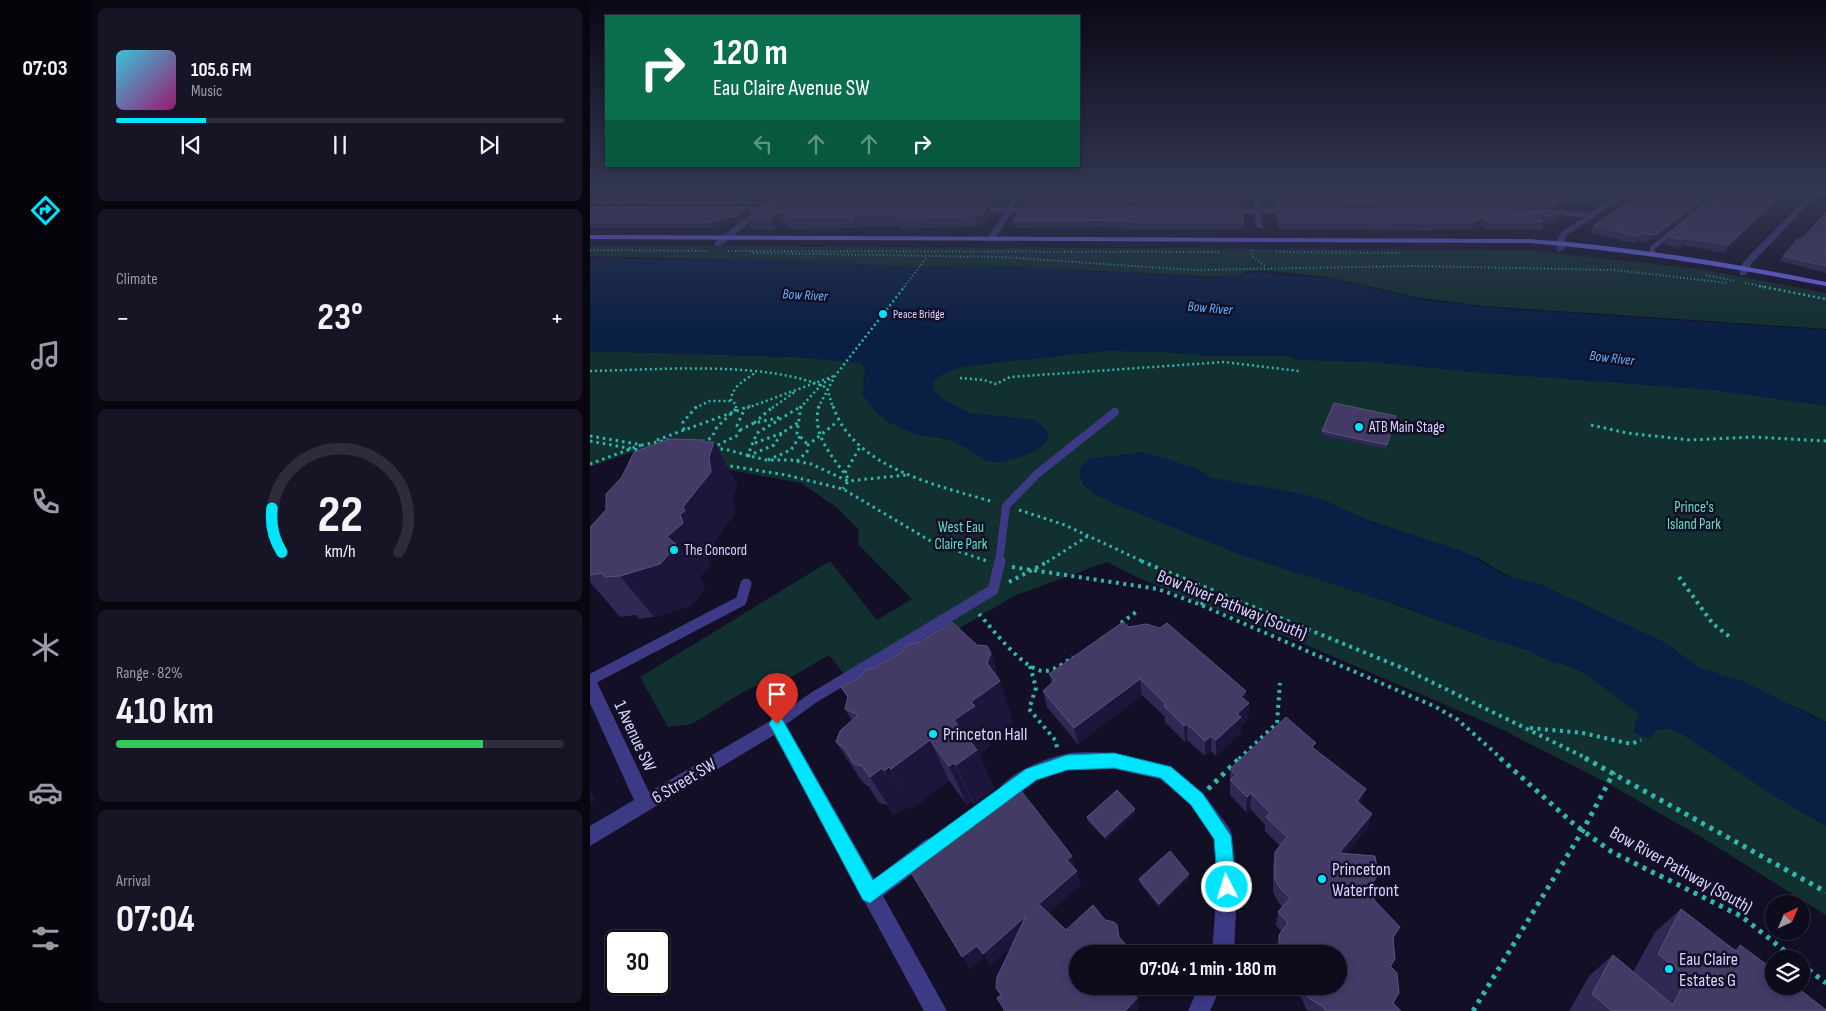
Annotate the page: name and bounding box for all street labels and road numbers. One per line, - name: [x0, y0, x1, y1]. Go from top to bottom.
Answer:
- street label: Bow River Pathway (South): [1154, 565, 1310, 645]
- street label: 1 Avenue SW: [610, 697, 661, 775]
- street label: 6 Street SW: [648, 754, 720, 808]
- street label: Bow River Pathway (South): [1606, 822, 1756, 918]

